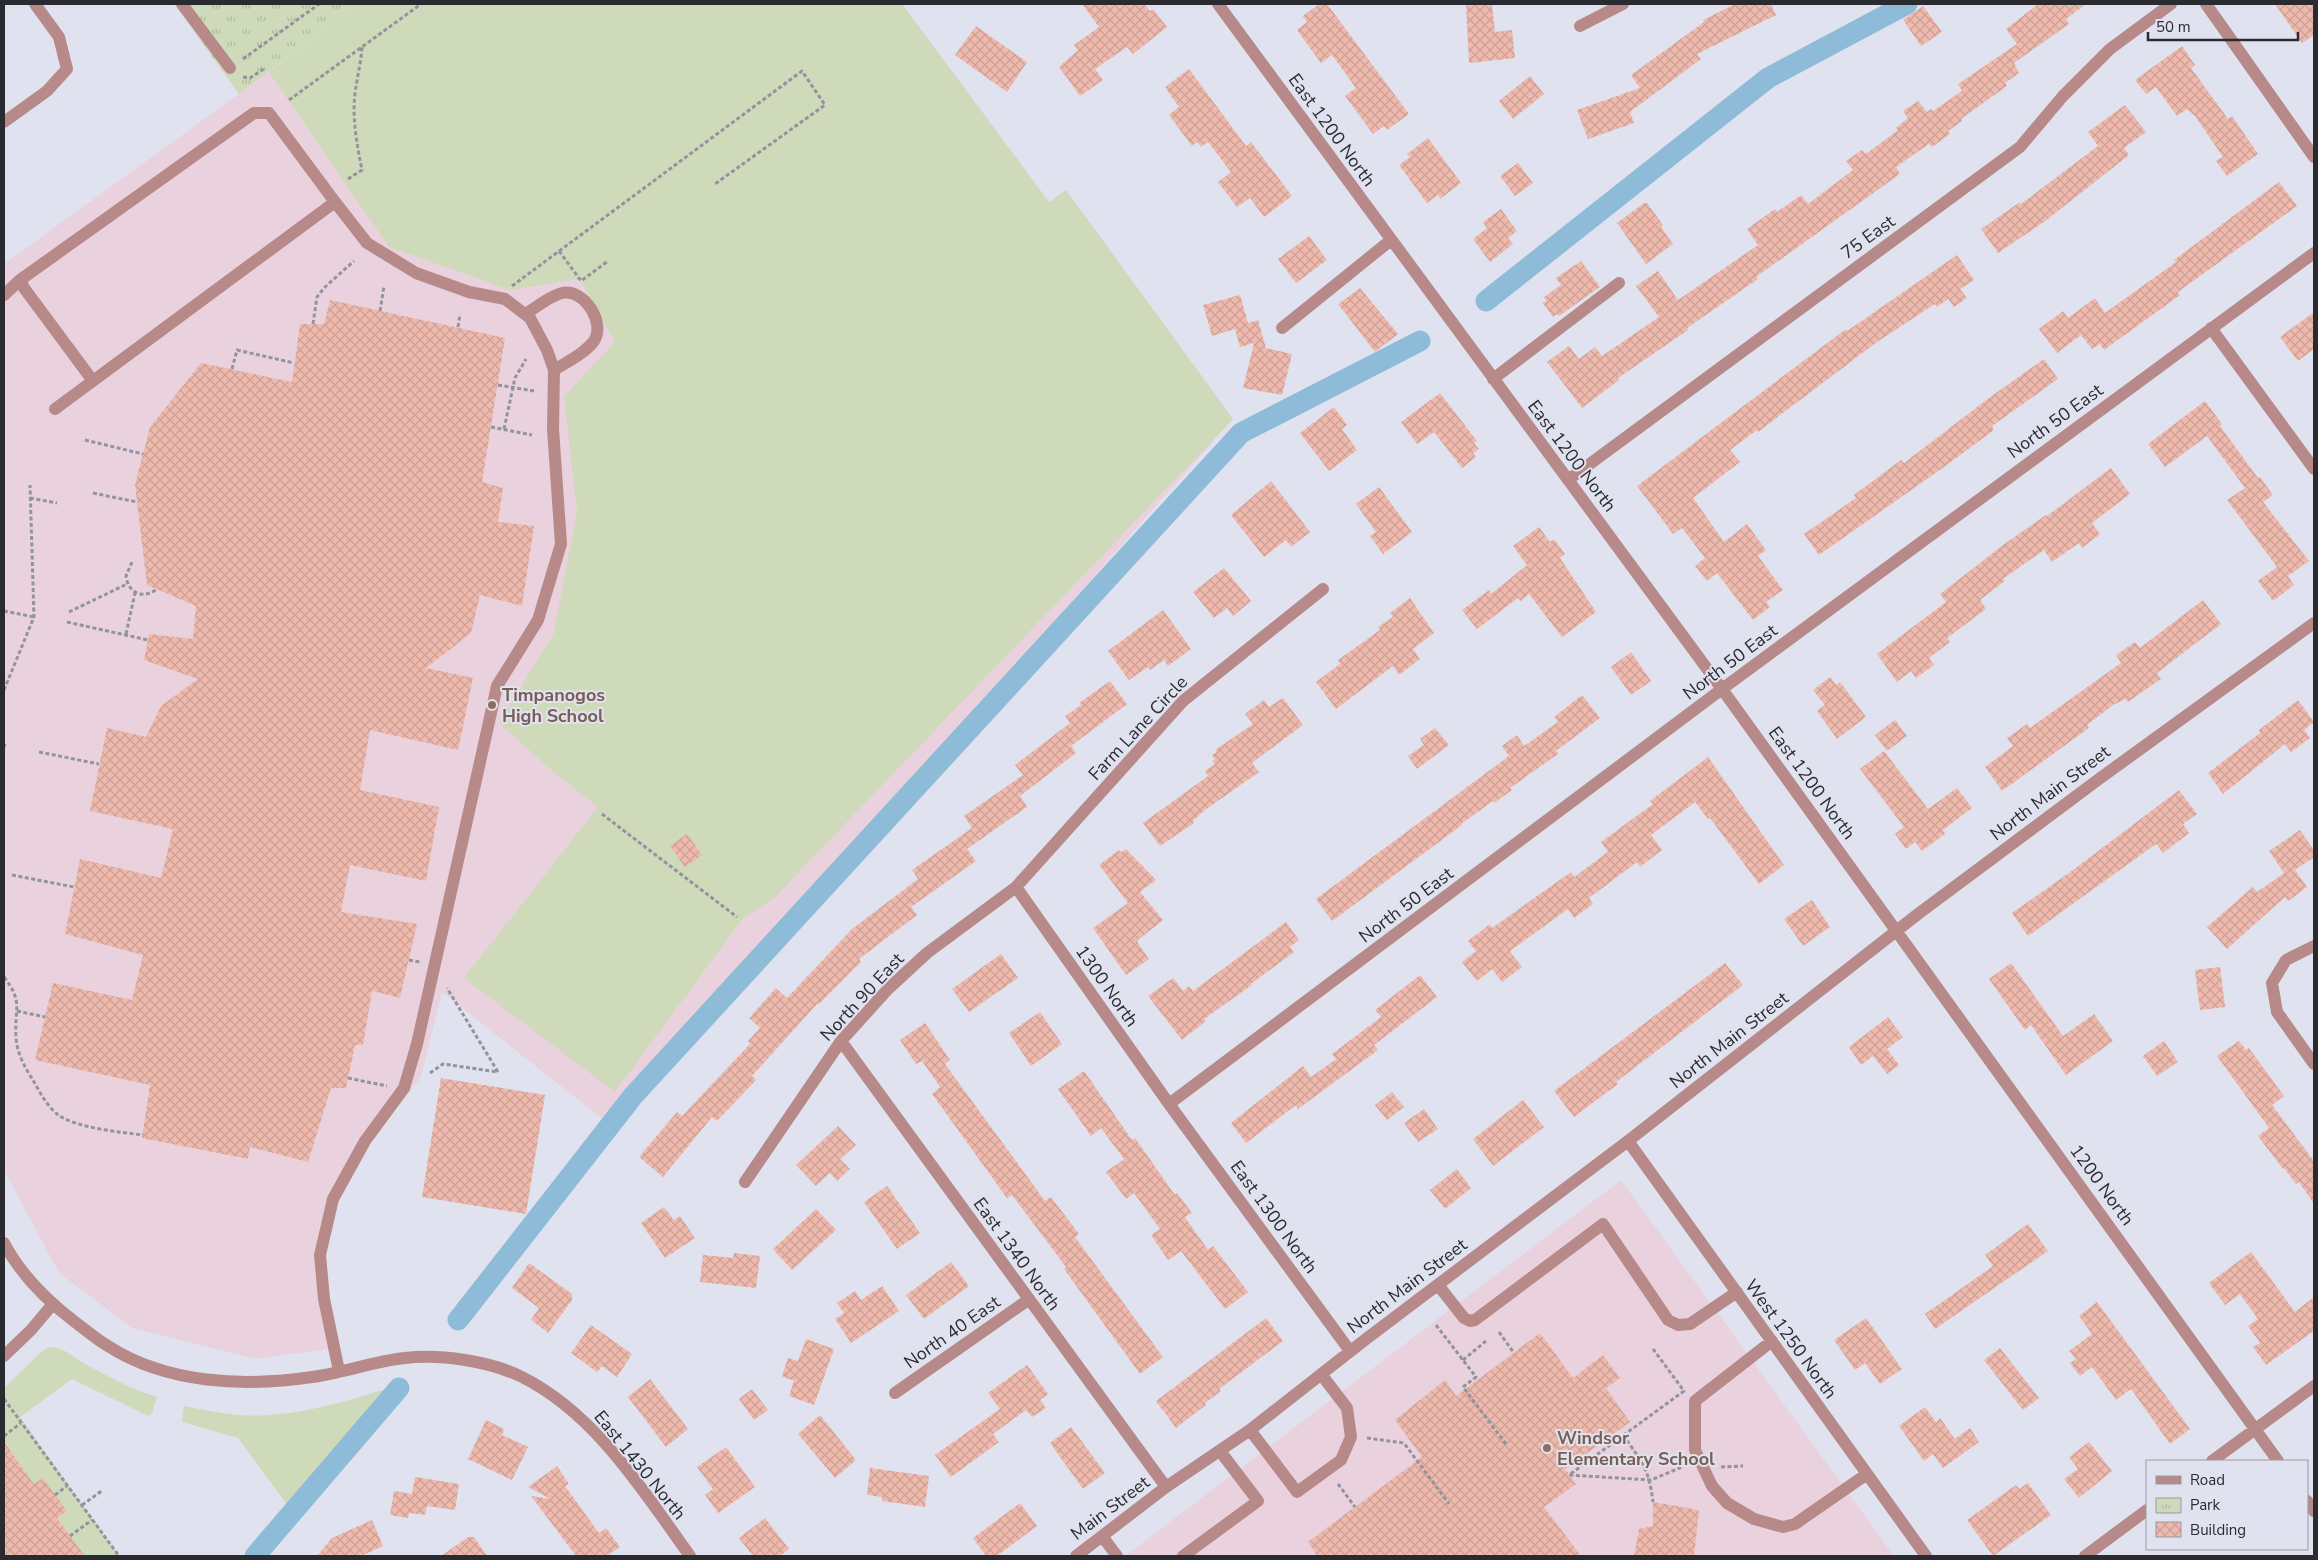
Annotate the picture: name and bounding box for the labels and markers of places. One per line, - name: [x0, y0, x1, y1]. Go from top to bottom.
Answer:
- place label: Timpanogos High School: [502, 683, 605, 728]
- marker: Timpanogos High School: [486, 699, 498, 711]
- place label: Windsor Elementary School: [1557, 1426, 1715, 1471]
- marker: Windsor Elementary School: [1541, 1442, 1553, 1454]

